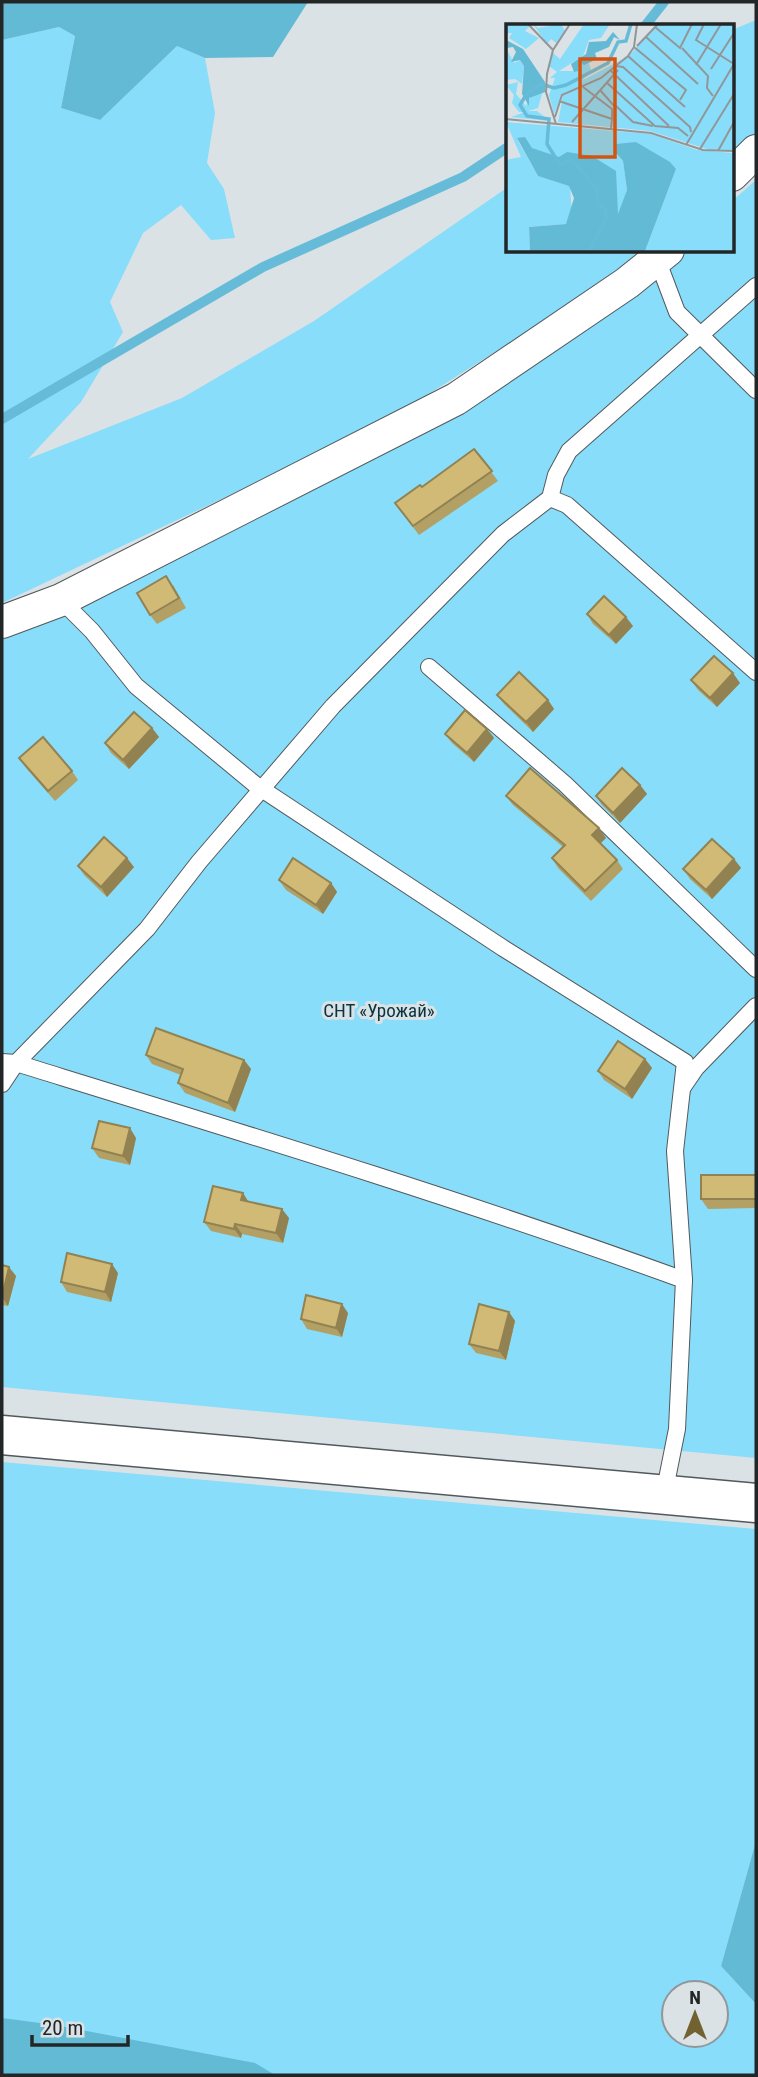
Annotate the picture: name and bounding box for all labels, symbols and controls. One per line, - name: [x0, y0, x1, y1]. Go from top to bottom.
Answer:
- inset map: [506, 24, 734, 252]
- park label: СНТ «Урожай»: [323, 999, 435, 1022]
- north arrow: [660, 1979, 730, 2049]
- text: N: [689, 1986, 701, 2009]
- scale bar: [32, 2004, 128, 2048]
- text: 20 m: [42, 2016, 83, 2040]

